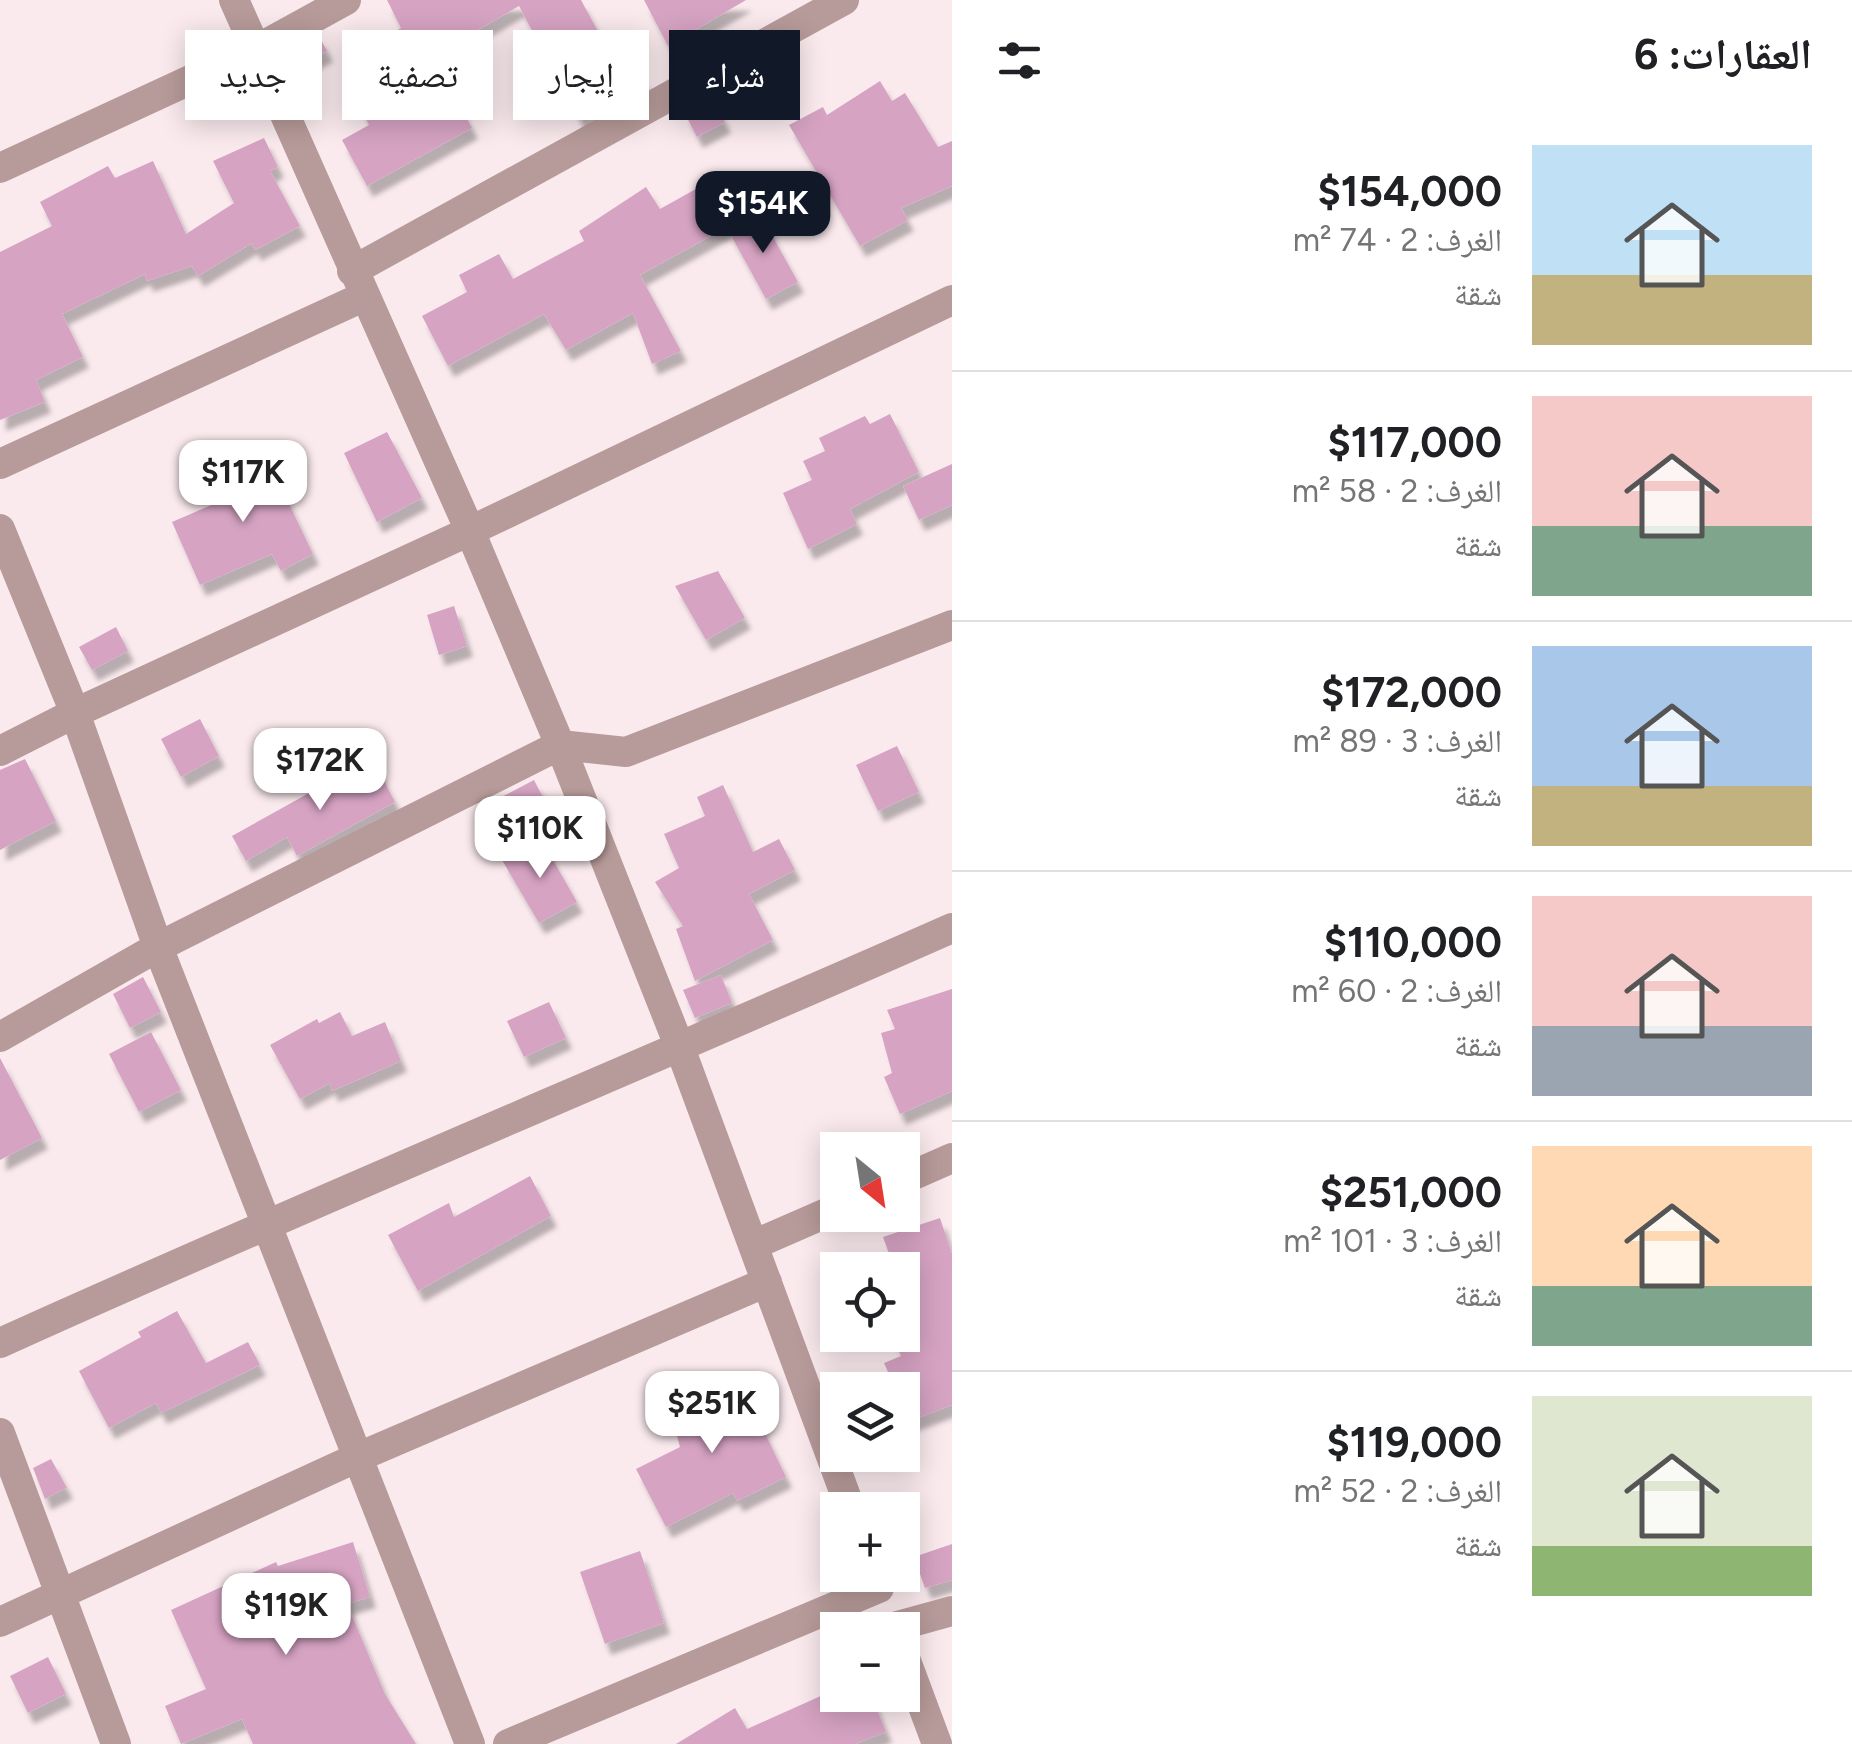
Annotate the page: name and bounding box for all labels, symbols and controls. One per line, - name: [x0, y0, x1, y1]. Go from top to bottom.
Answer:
- text: العقارات: 6: [1634, 29, 1812, 80]
- chip: جديد: [185, 30, 322, 120]
- chip: تصفية: [342, 30, 493, 120]
- chip: إيجار: [513, 30, 649, 120]
- chip: شراء: [669, 30, 800, 120]
- icon: filters: [992, 33, 1047, 88]
- text: $154,000: [1318, 166, 1502, 217]
- pin: $154K: [693, 171, 833, 256]
- text: $154K: [717, 184, 809, 222]
- icon: home: [1612, 185, 1732, 305]
- text: الغرف: 2 · 74 m²: [1293, 221, 1502, 259]
- text: شقة: [1454, 275, 1502, 313]
- text: $117,000: [1327, 417, 1502, 468]
- icon: home: [1612, 436, 1732, 556]
- pin: $117K: [173, 440, 313, 525]
- text: $117K: [201, 453, 285, 491]
- text: الغرف: 2 · 58 m²: [1292, 472, 1502, 510]
- text: شقة: [1454, 526, 1502, 564]
- text: $172,000: [1321, 667, 1502, 718]
- icon: home: [1612, 686, 1732, 806]
- text: الغرف: 3 · 89 m²: [1292, 722, 1502, 760]
- pin: $172K: [250, 728, 390, 813]
- text: $172K: [276, 741, 364, 779]
- text: شقة: [1454, 776, 1502, 814]
- pin: $110K: [470, 796, 610, 881]
- text: $110K: [497, 809, 583, 847]
- text: $110,000: [1324, 917, 1502, 968]
- icon: home: [1612, 936, 1732, 1056]
- text: الغرف: 2 · 60 m²: [1291, 972, 1502, 1010]
- text: شقة: [1454, 1026, 1502, 1064]
- north arrow: [820, 1132, 920, 1232]
- map controls: [820, 1132, 920, 1712]
- text: $251,000: [1320, 1167, 1502, 1218]
- icon: home: [1612, 1186, 1732, 1306]
- text: الغرف: 3 · 101 m²: [1283, 1222, 1502, 1260]
- button: locate: [820, 1252, 920, 1352]
- text: شقة: [1454, 1276, 1502, 1314]
- pin: $251K: [642, 1371, 782, 1456]
- button: layers: [820, 1372, 920, 1472]
- text: $251K: [667, 1384, 757, 1422]
- text: $119,000: [1326, 1417, 1502, 1468]
- icon: home: [1612, 1436, 1732, 1556]
- text: الغرف: 2 · 52 m²: [1293, 1472, 1502, 1510]
- button: +: [820, 1492, 920, 1592]
- text: شقة: [1454, 1526, 1502, 1564]
- pin: $119K: [216, 1573, 356, 1658]
- text: $119K: [244, 1586, 328, 1624]
- button: −: [820, 1612, 920, 1712]

